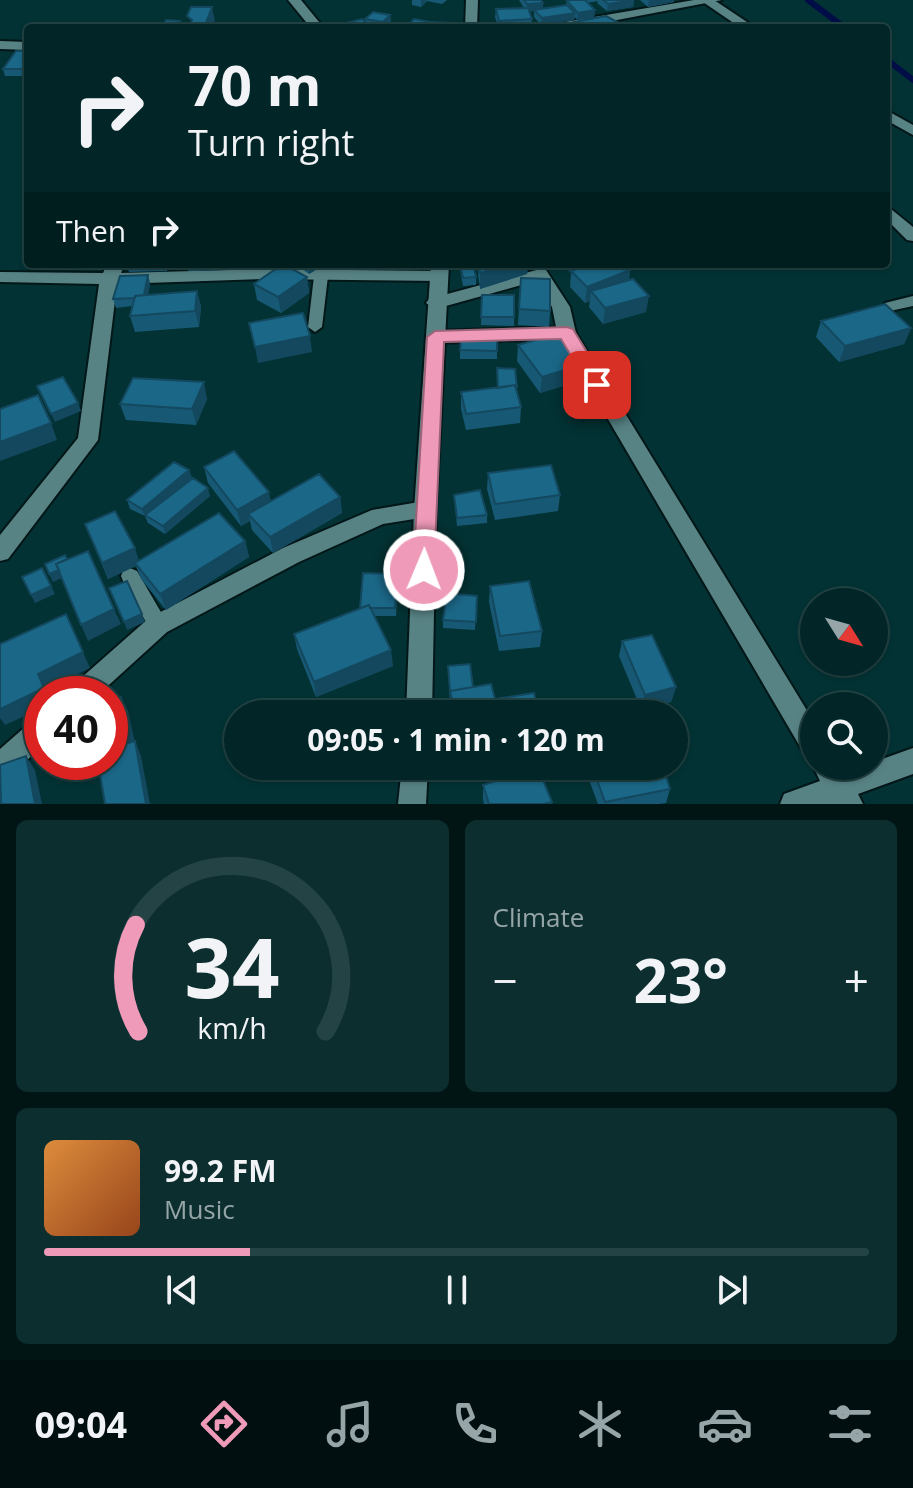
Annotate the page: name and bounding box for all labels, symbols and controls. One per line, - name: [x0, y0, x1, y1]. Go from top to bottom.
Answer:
- text: 70 m: [188, 46, 322, 122]
- icon: right: [56, 56, 160, 160]
- text: Turn right: [188, 118, 354, 167]
- icon: right: [142, 208, 186, 252]
- text: Then: [56, 210, 126, 251]
- pin: [563, 351, 631, 419]
- icon: arrive: [575, 363, 619, 407]
- position arrow: [382, 528, 466, 612]
- north arrow: [800, 588, 888, 676]
- map controls: [800, 588, 888, 780]
- speed limit sign: 40: [24, 676, 128, 780]
- button: search: [800, 692, 888, 780]
- text: 09:05 · 1 min · 120 m: [307, 719, 605, 760]
- text: Climate: [493, 899, 584, 935]
- text: 34: [185, 909, 280, 1022]
- text: 23°: [634, 939, 728, 1021]
- text: −: [493, 950, 518, 1010]
- text: +: [844, 950, 869, 1010]
- text: km/h: [198, 1008, 267, 1047]
- text: 99.2 FM: [164, 1150, 277, 1191]
- text: Music: [164, 1191, 235, 1227]
- icon: previous: [160, 1268, 204, 1312]
- icon: pause: [435, 1268, 479, 1312]
- icon: next: [710, 1268, 754, 1312]
- icon: directions: [196, 1396, 252, 1452]
- icon: music: [322, 1396, 378, 1452]
- icon: phone: [447, 1396, 503, 1452]
- icon: climate: [572, 1396, 628, 1452]
- icon: car: [697, 1396, 753, 1452]
- icon: filters: [822, 1396, 878, 1452]
- text: 09:04: [35, 1400, 127, 1449]

